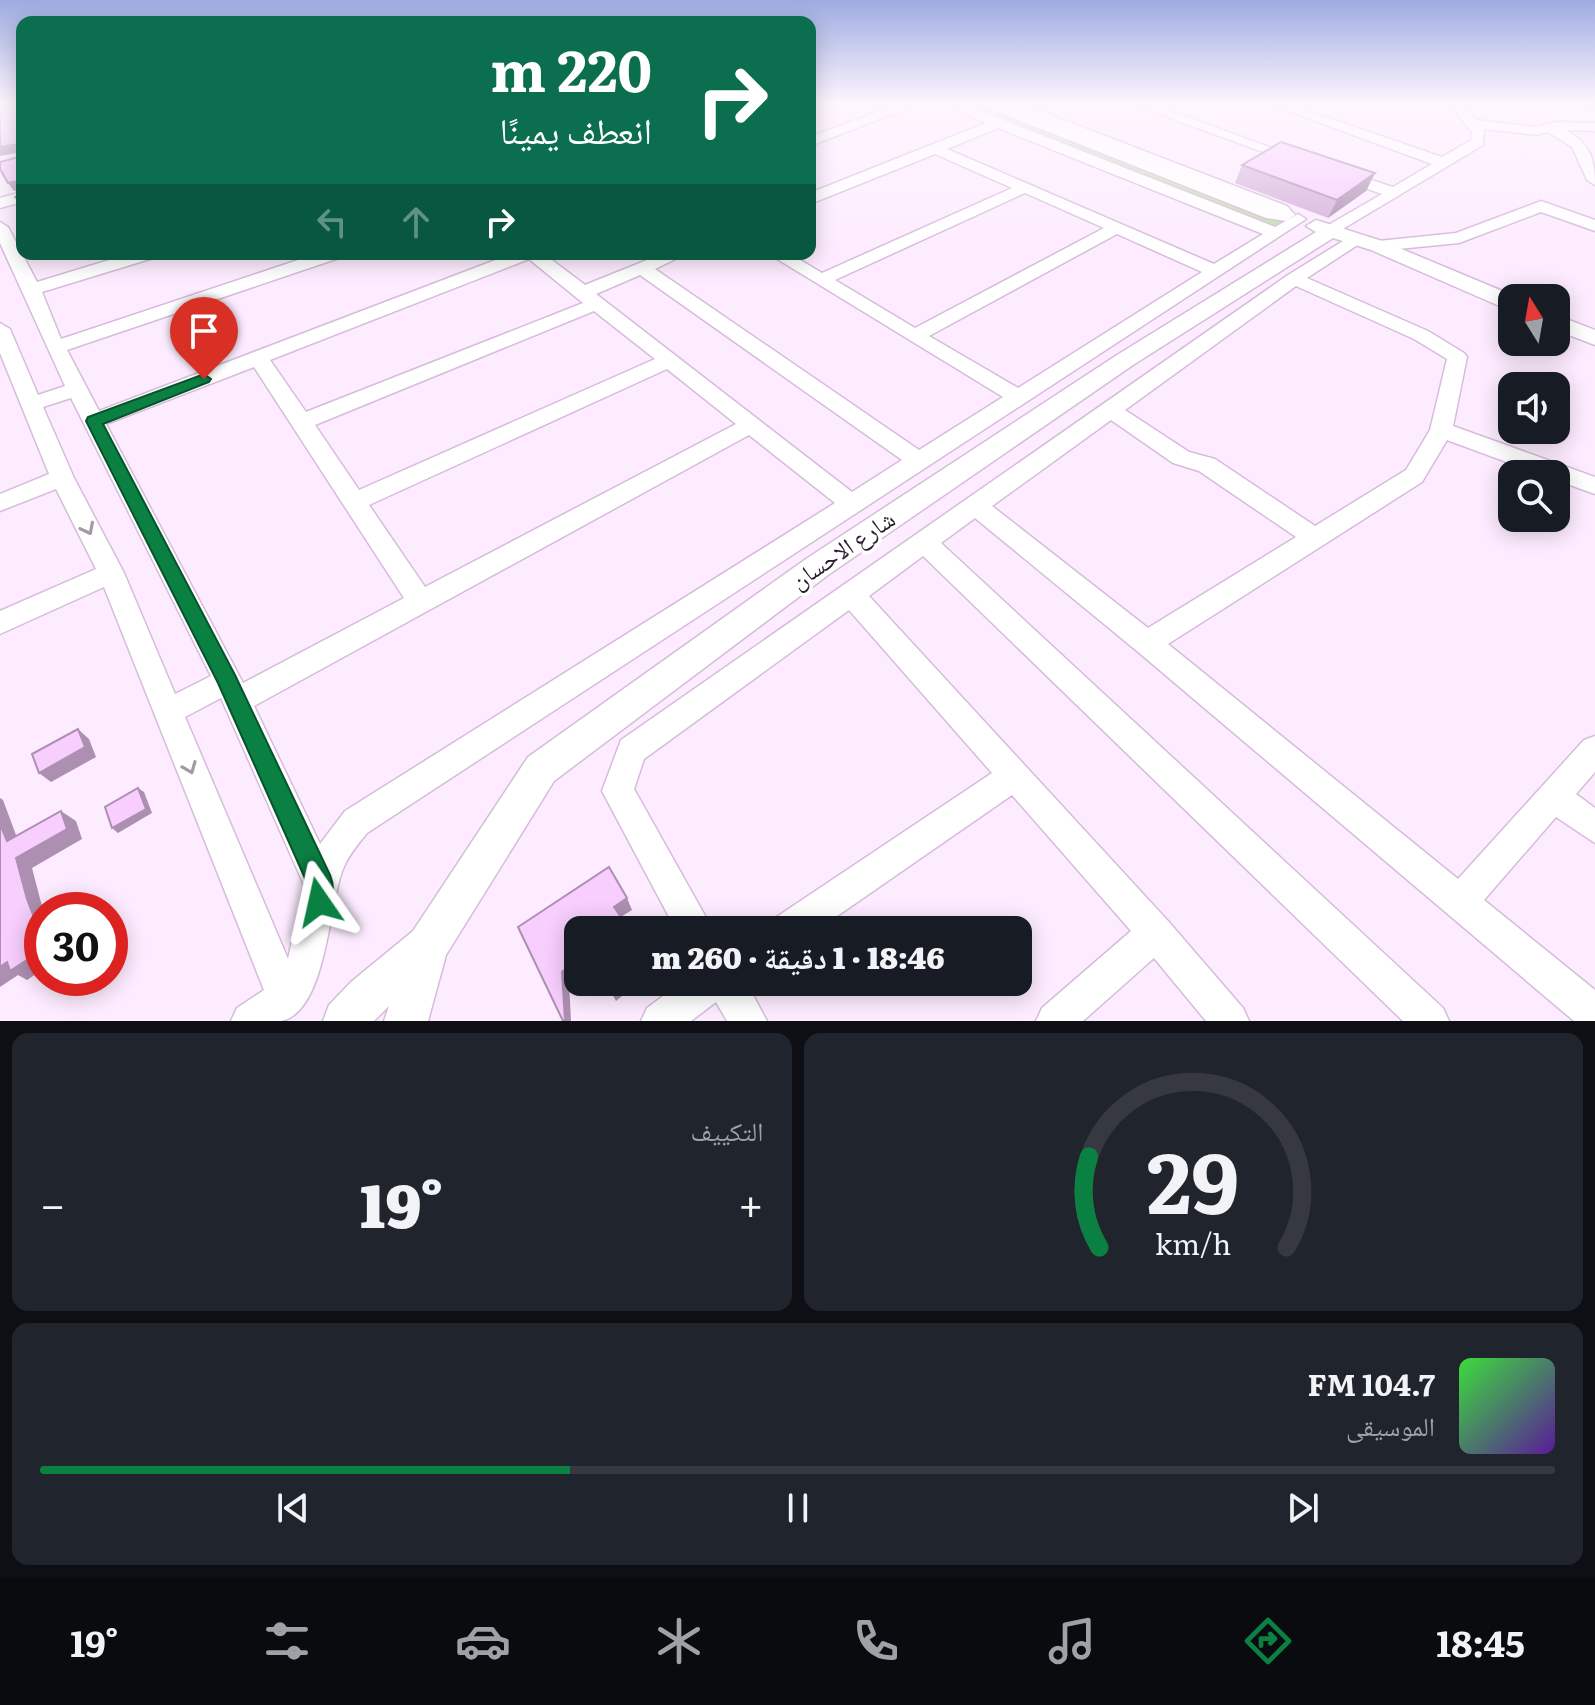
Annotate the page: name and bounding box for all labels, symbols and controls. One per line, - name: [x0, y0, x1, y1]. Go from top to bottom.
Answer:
- text: 220 m: [490, 26, 652, 109]
- icon: right: [680, 48, 784, 152]
- text: انعطف يمينًا: [500, 102, 652, 155]
- icon: left: [310, 200, 354, 244]
- icon: ahead: [394, 200, 438, 244]
- icon: right: [478, 200, 522, 244]
- north arrow: [1498, 284, 1570, 356]
- map controls: [1498, 284, 1570, 532]
- pin: [170, 297, 238, 379]
- icon: arrive: [182, 309, 226, 353]
- button: sound: [1498, 372, 1570, 444]
- button: search: [1498, 460, 1570, 532]
- street label: شارع الاحسان: [782, 500, 901, 596]
- one-way arrow: [78, 520, 93, 535]
- one-way arrow: [181, 759, 197, 774]
- position arrow: [277, 860, 361, 944]
- speed limit sign: 30: [24, 892, 128, 996]
- text: 18:46 · 1 دقيقة · 260 m: [651, 934, 945, 978]
- text: التكييف: [691, 1110, 764, 1149]
- text: 29: [1147, 1116, 1240, 1240]
- text: 19°: [360, 1157, 443, 1246]
- text: −: [40, 1169, 66, 1235]
- text: +: [738, 1169, 764, 1235]
- text: km/h: [1155, 1221, 1231, 1264]
- text: 104.7 FM: [1308, 1361, 1435, 1405]
- text: الموسيقى: [1346, 1405, 1435, 1444]
- icon: previous: [271, 1486, 315, 1530]
- icon: pause: [776, 1486, 820, 1530]
- icon: next: [1281, 1486, 1325, 1530]
- icon: filters: [259, 1613, 315, 1669]
- icon: car: [455, 1613, 511, 1669]
- icon: climate: [651, 1613, 707, 1669]
- icon: phone: [848, 1613, 904, 1669]
- icon: music: [1044, 1613, 1100, 1669]
- icon: directions: [1240, 1613, 1296, 1669]
- text: 19°: [70, 1615, 119, 1668]
- text: 18:45: [1436, 1615, 1525, 1668]

